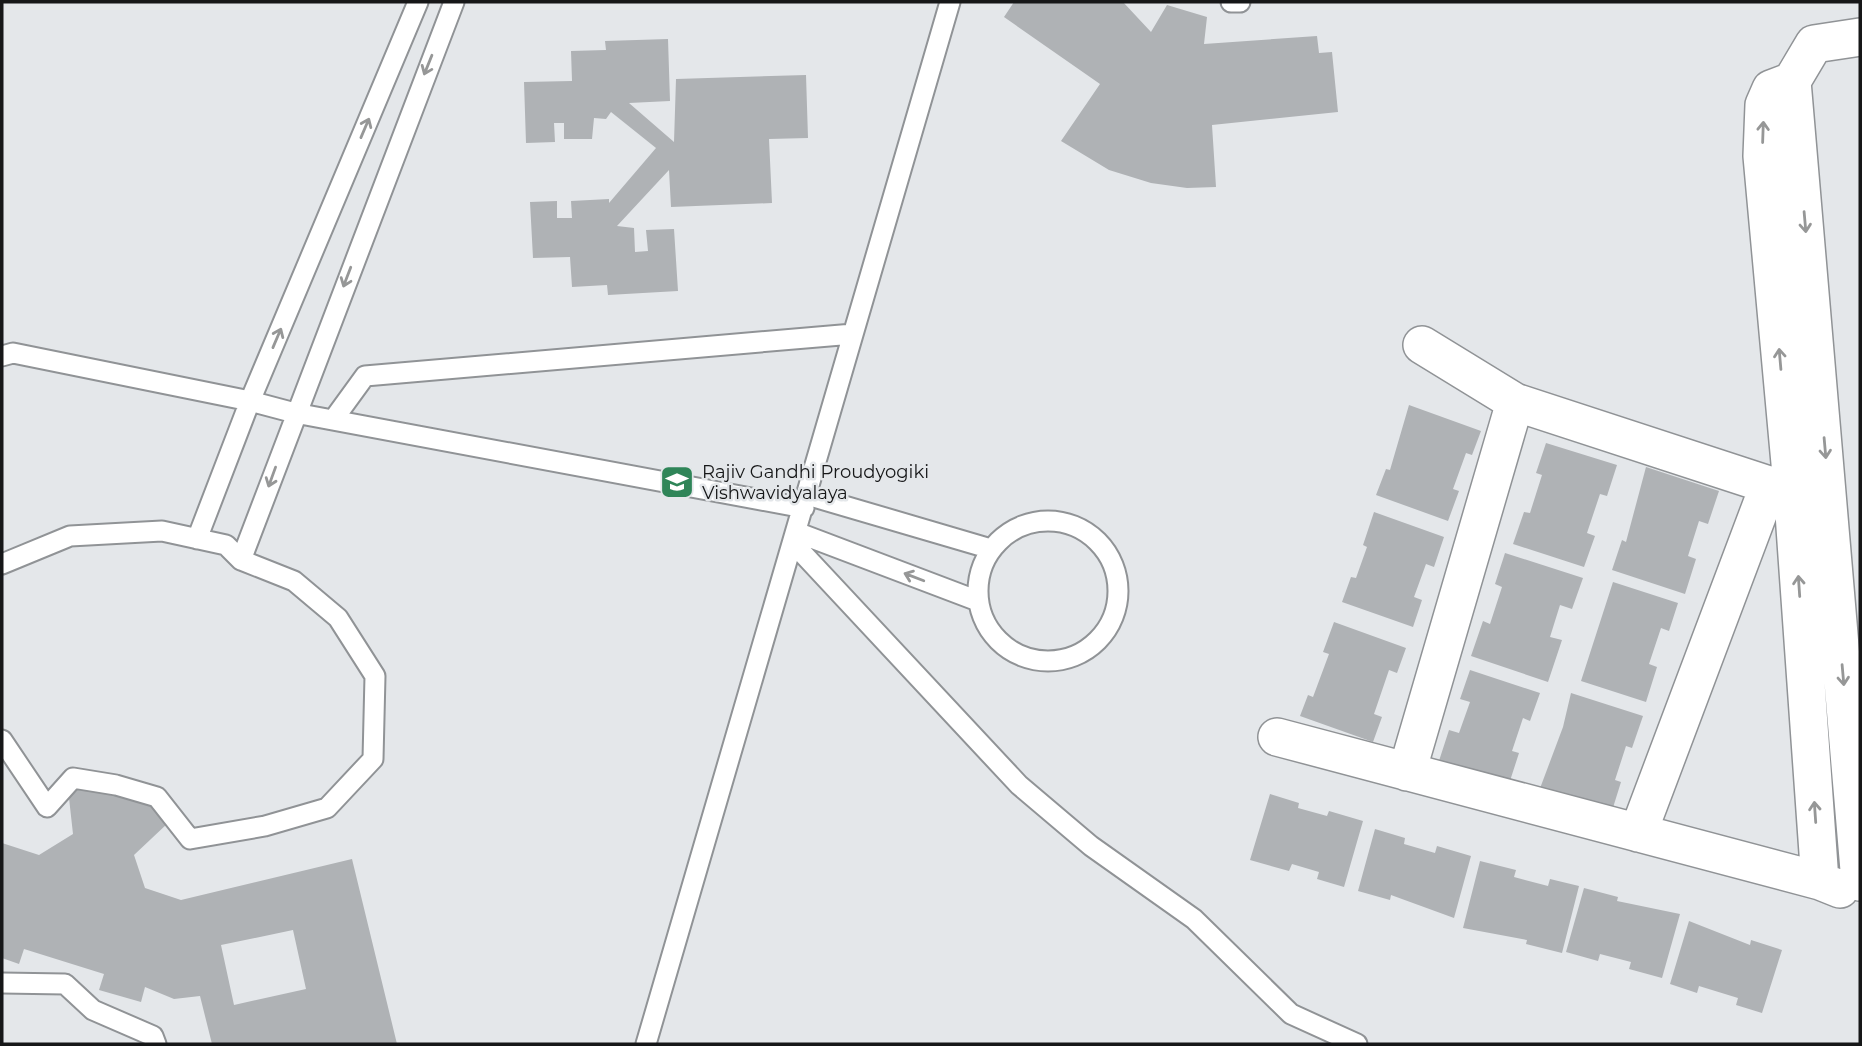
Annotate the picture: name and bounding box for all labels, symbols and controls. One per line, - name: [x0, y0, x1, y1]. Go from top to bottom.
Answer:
- one-way arrow: [421, 54, 434, 75]
- one-way arrow: [359, 118, 372, 140]
- one-way arrow: [1756, 121, 1769, 144]
- one-way arrow: [1799, 210, 1812, 233]
- one-way arrow: [339, 266, 352, 288]
- one-way arrow: [271, 328, 284, 349]
- one-way arrow: [1773, 348, 1786, 371]
- one-way arrow: [1819, 437, 1832, 459]
- place label: Rajiv Gandhi Proudyogiki Vishwavidyalaya: [702, 461, 929, 504]
- school or university icon: Rajiv Gandhi Proudyogiki Vishwavidyalaya: [658, 463, 696, 501]
- one-way arrow: [264, 466, 277, 488]
- one-way arrow: [904, 570, 926, 583]
- one-way arrow: [1792, 575, 1805, 597]
- one-way arrow: [1837, 663, 1850, 686]
- one-way arrow: [1808, 802, 1821, 824]

